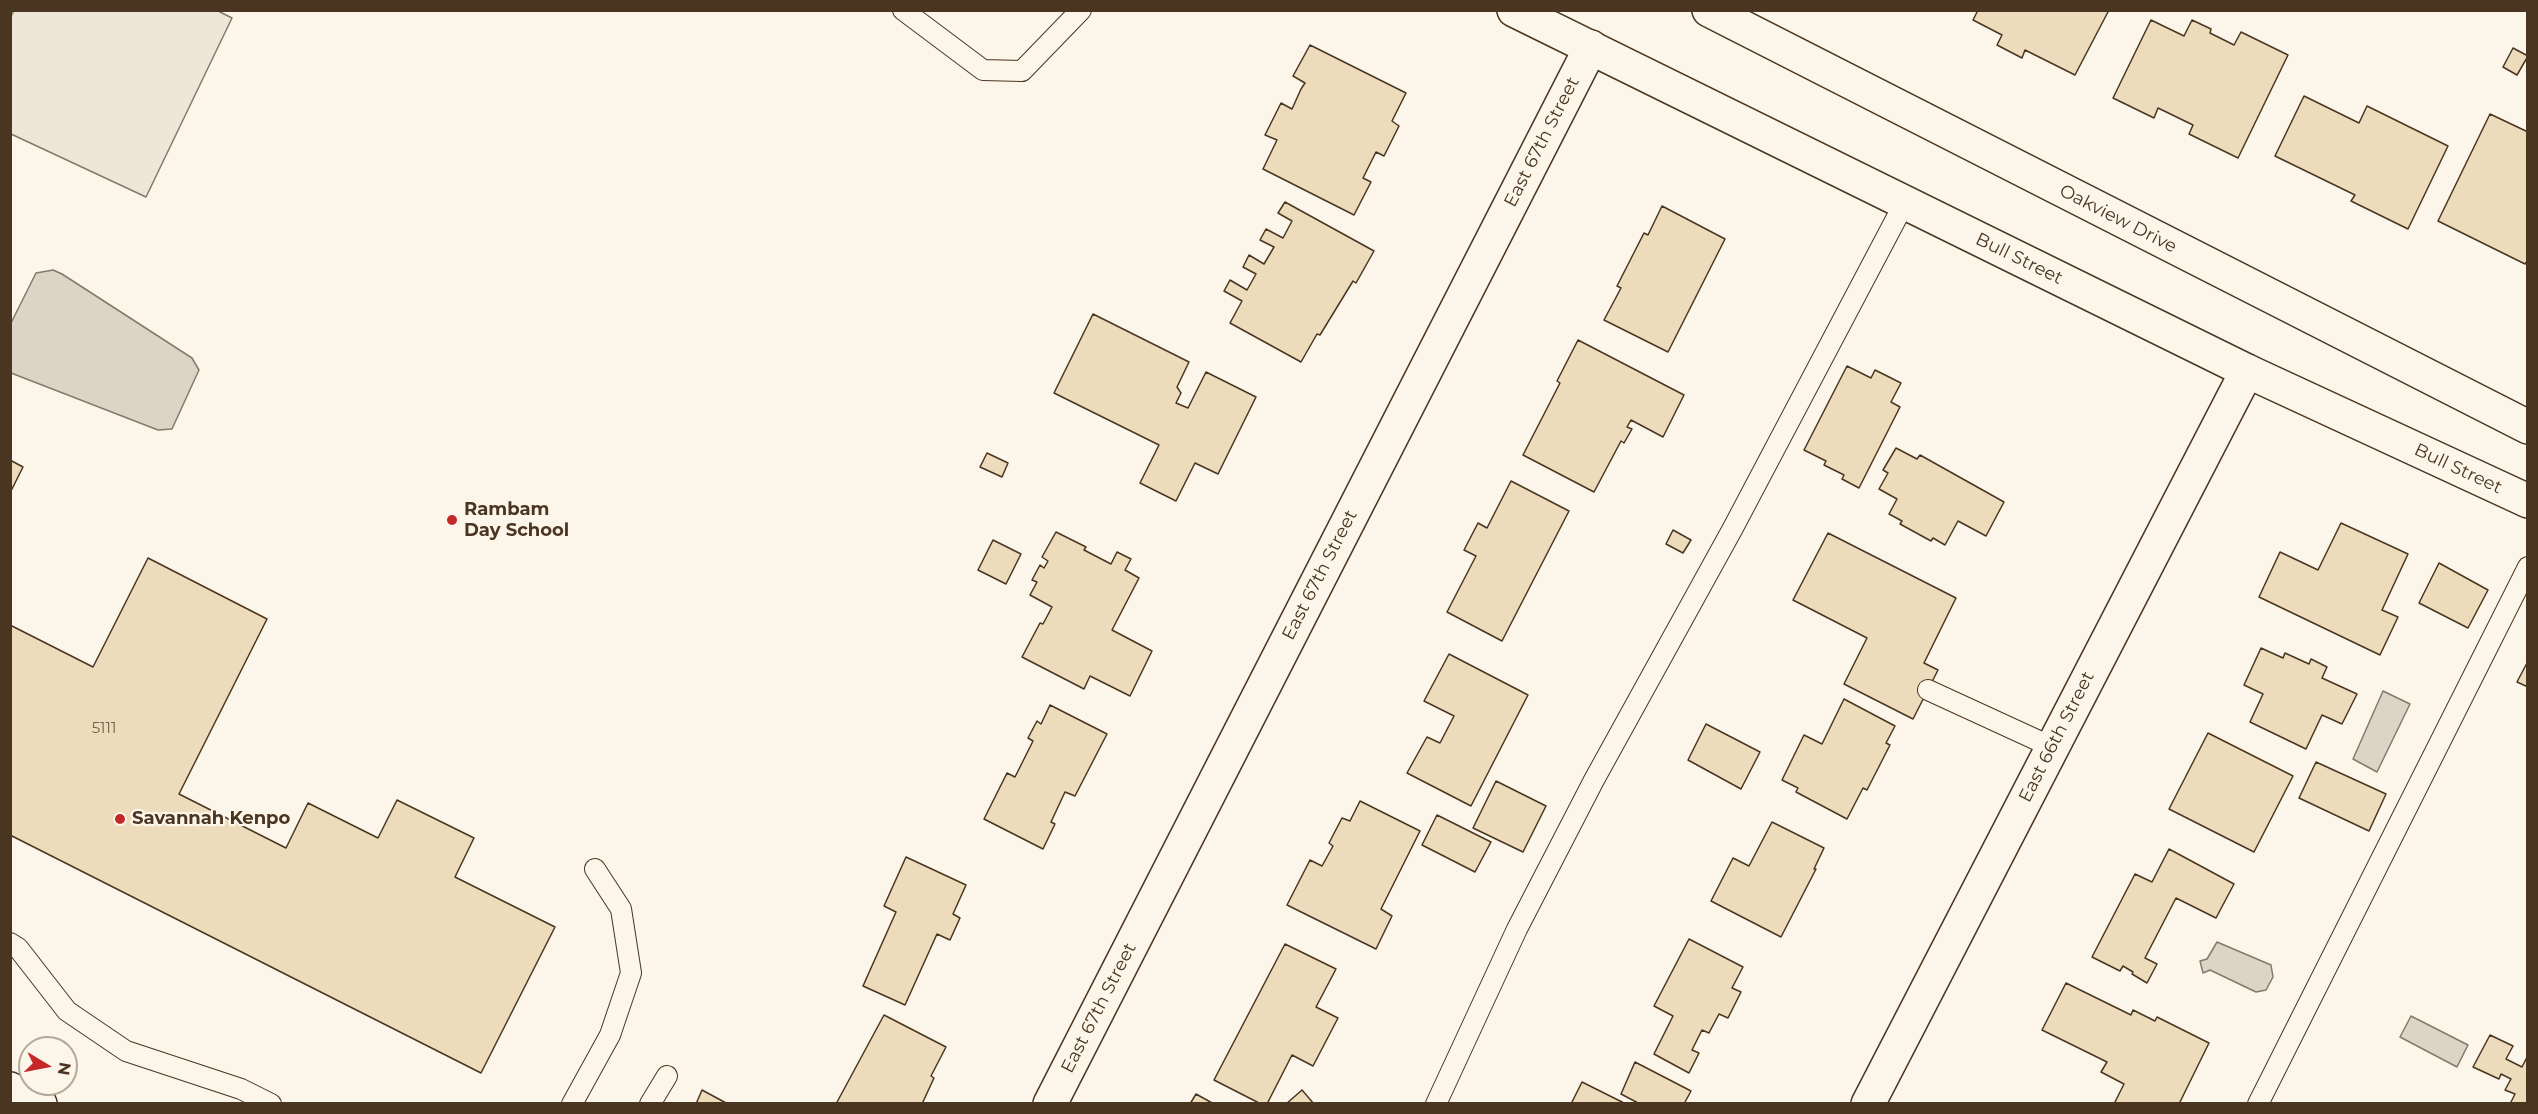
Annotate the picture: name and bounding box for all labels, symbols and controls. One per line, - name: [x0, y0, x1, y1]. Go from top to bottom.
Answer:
- street label: East 67th Street: [1500, 73, 1584, 211]
- street label: Oakview Drive: [2056, 180, 2180, 258]
- street label: Bull Street: [1972, 229, 2066, 289]
- street label: Bull Street: [2411, 439, 2505, 499]
- place label: Rambam Day School: [464, 499, 569, 542]
- street label: East 67th Street: [1278, 506, 1362, 644]
- marker: Rambam Day School: [445, 513, 459, 527]
- street label: East 66th Street: [2015, 668, 2099, 806]
- house number: 5111: [92, 720, 116, 738]
- place label: Savannah Kenpo: [132, 808, 290, 830]
- marker: Savannah Kenpo: [113, 812, 127, 826]
- street label: East 67th Street: [1057, 939, 1141, 1077]
- north arrow: [18, 1036, 78, 1096]
- text: N: [54, 1061, 75, 1077]

